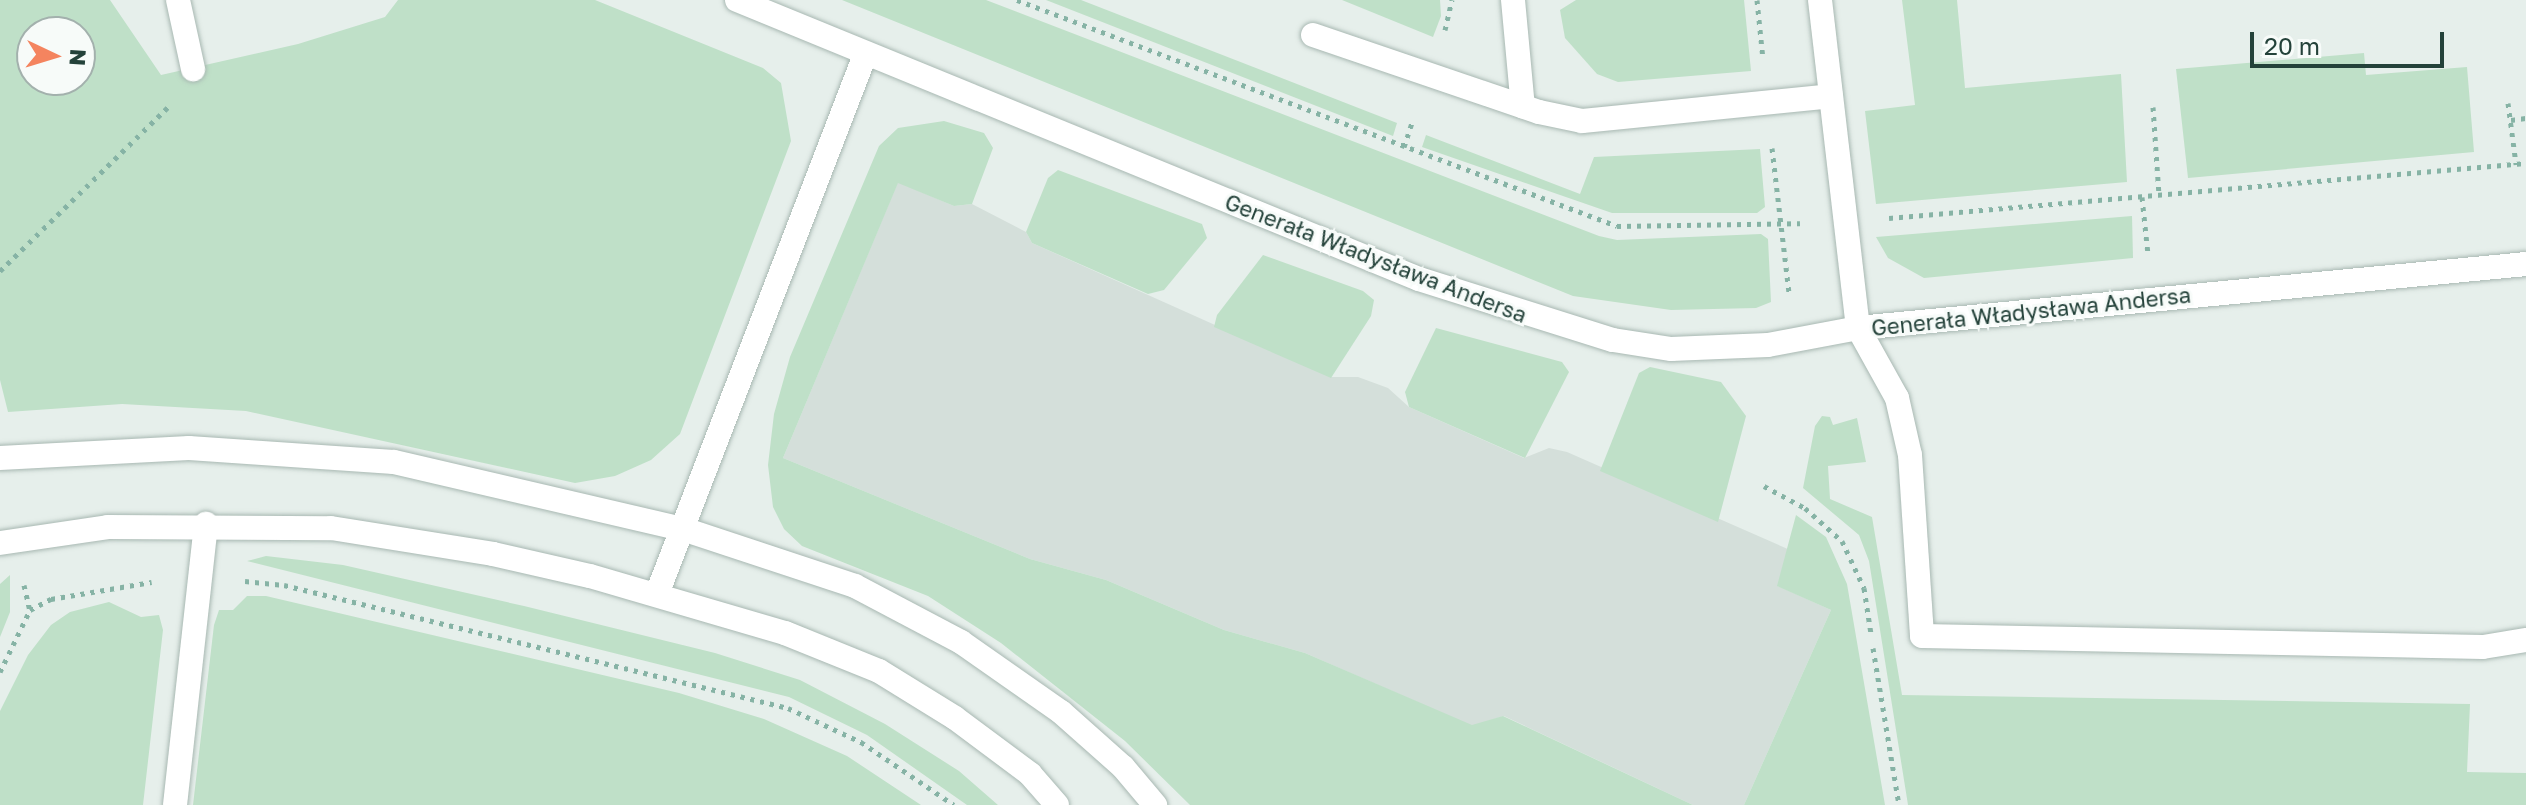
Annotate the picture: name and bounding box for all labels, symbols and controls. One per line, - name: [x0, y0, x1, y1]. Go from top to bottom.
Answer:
- north arrow: [16, 16, 96, 96]
- scale bar: [2254, 16, 2448, 66]
- text: 20 m: [2264, 31, 2320, 60]
- text: N: [64, 48, 92, 67]
- street label: Generała Władysława Andersa: [1221, 188, 1531, 328]
- street label: Generała Władysława Andersa: [1870, 281, 2192, 341]

